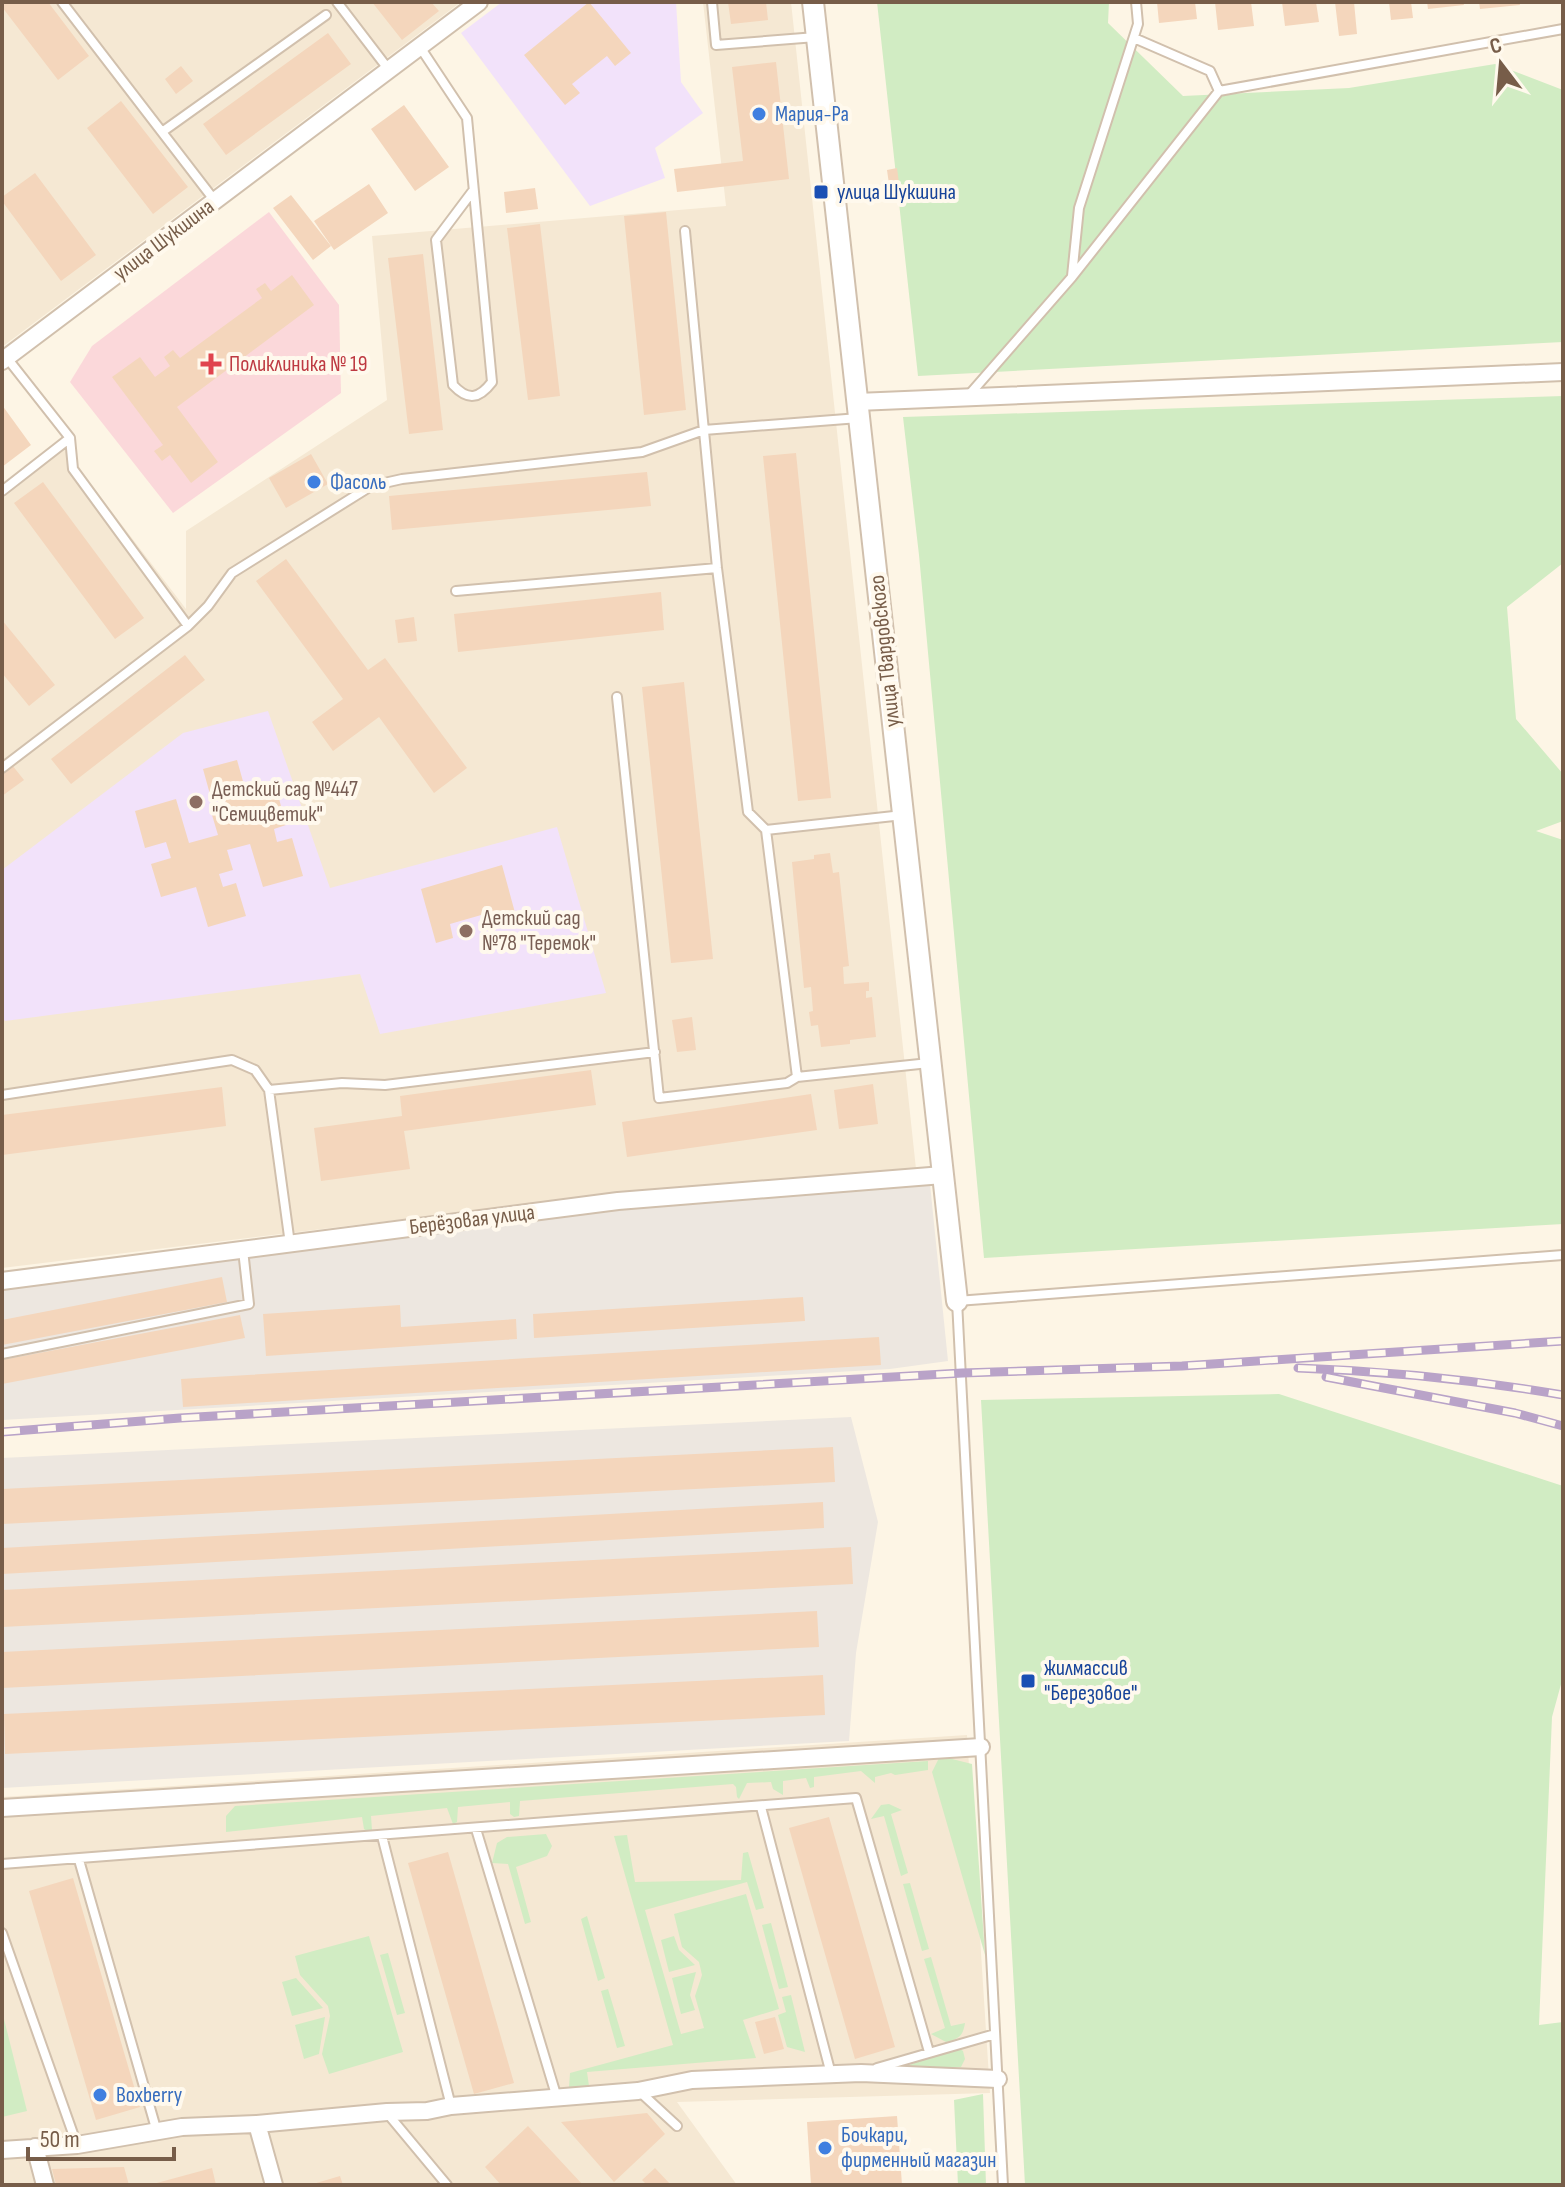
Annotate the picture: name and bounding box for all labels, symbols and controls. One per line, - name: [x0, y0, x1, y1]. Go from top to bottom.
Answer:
- north arrow: [1461, 24, 1541, 104]
- text: С: [1487, 32, 1505, 61]
- place label: Мария-Ра: [775, 101, 849, 128]
- marker: Мария-Ра: [750, 105, 768, 123]
- place label: улица Шукшина: [837, 179, 956, 206]
- marker: улица Шукшина: [812, 183, 830, 201]
- street label: улица Шукшина: [108, 193, 220, 287]
- place label: Поликлиника № 19: [229, 351, 367, 378]
- marker: Поликлиника № 19: [200, 353, 222, 375]
- place label: Фасоль: [330, 469, 386, 496]
- marker: Фасоль: [305, 473, 323, 491]
- street label: улица Твардовского: [864, 574, 906, 728]
- place label: Детский сад №447 "Семицветик": [212, 776, 358, 828]
- marker: Детский сад №447 "Семицветик": [187, 793, 205, 811]
- place label: Детский сад №78 "Теремок": [482, 905, 596, 957]
- marker: Детский сад №78 "Теремок": [457, 922, 475, 940]
- street label: Берёзовая улица: [408, 1199, 536, 1241]
- place label: жилмассив "Березовое": [1044, 1655, 1138, 1707]
- marker: жилмассив "Березовое": [1019, 1672, 1037, 1690]
- place label: Boxberry: [116, 2082, 183, 2109]
- marker: Boxberry: [91, 2086, 109, 2104]
- scale bar: [28, 2111, 174, 2161]
- place label: Бочкари, фирменный магазин: [841, 2122, 997, 2174]
- text: 50 m: [40, 2125, 80, 2154]
- marker: Бочкари, фирменный магазин: [816, 2139, 834, 2157]

